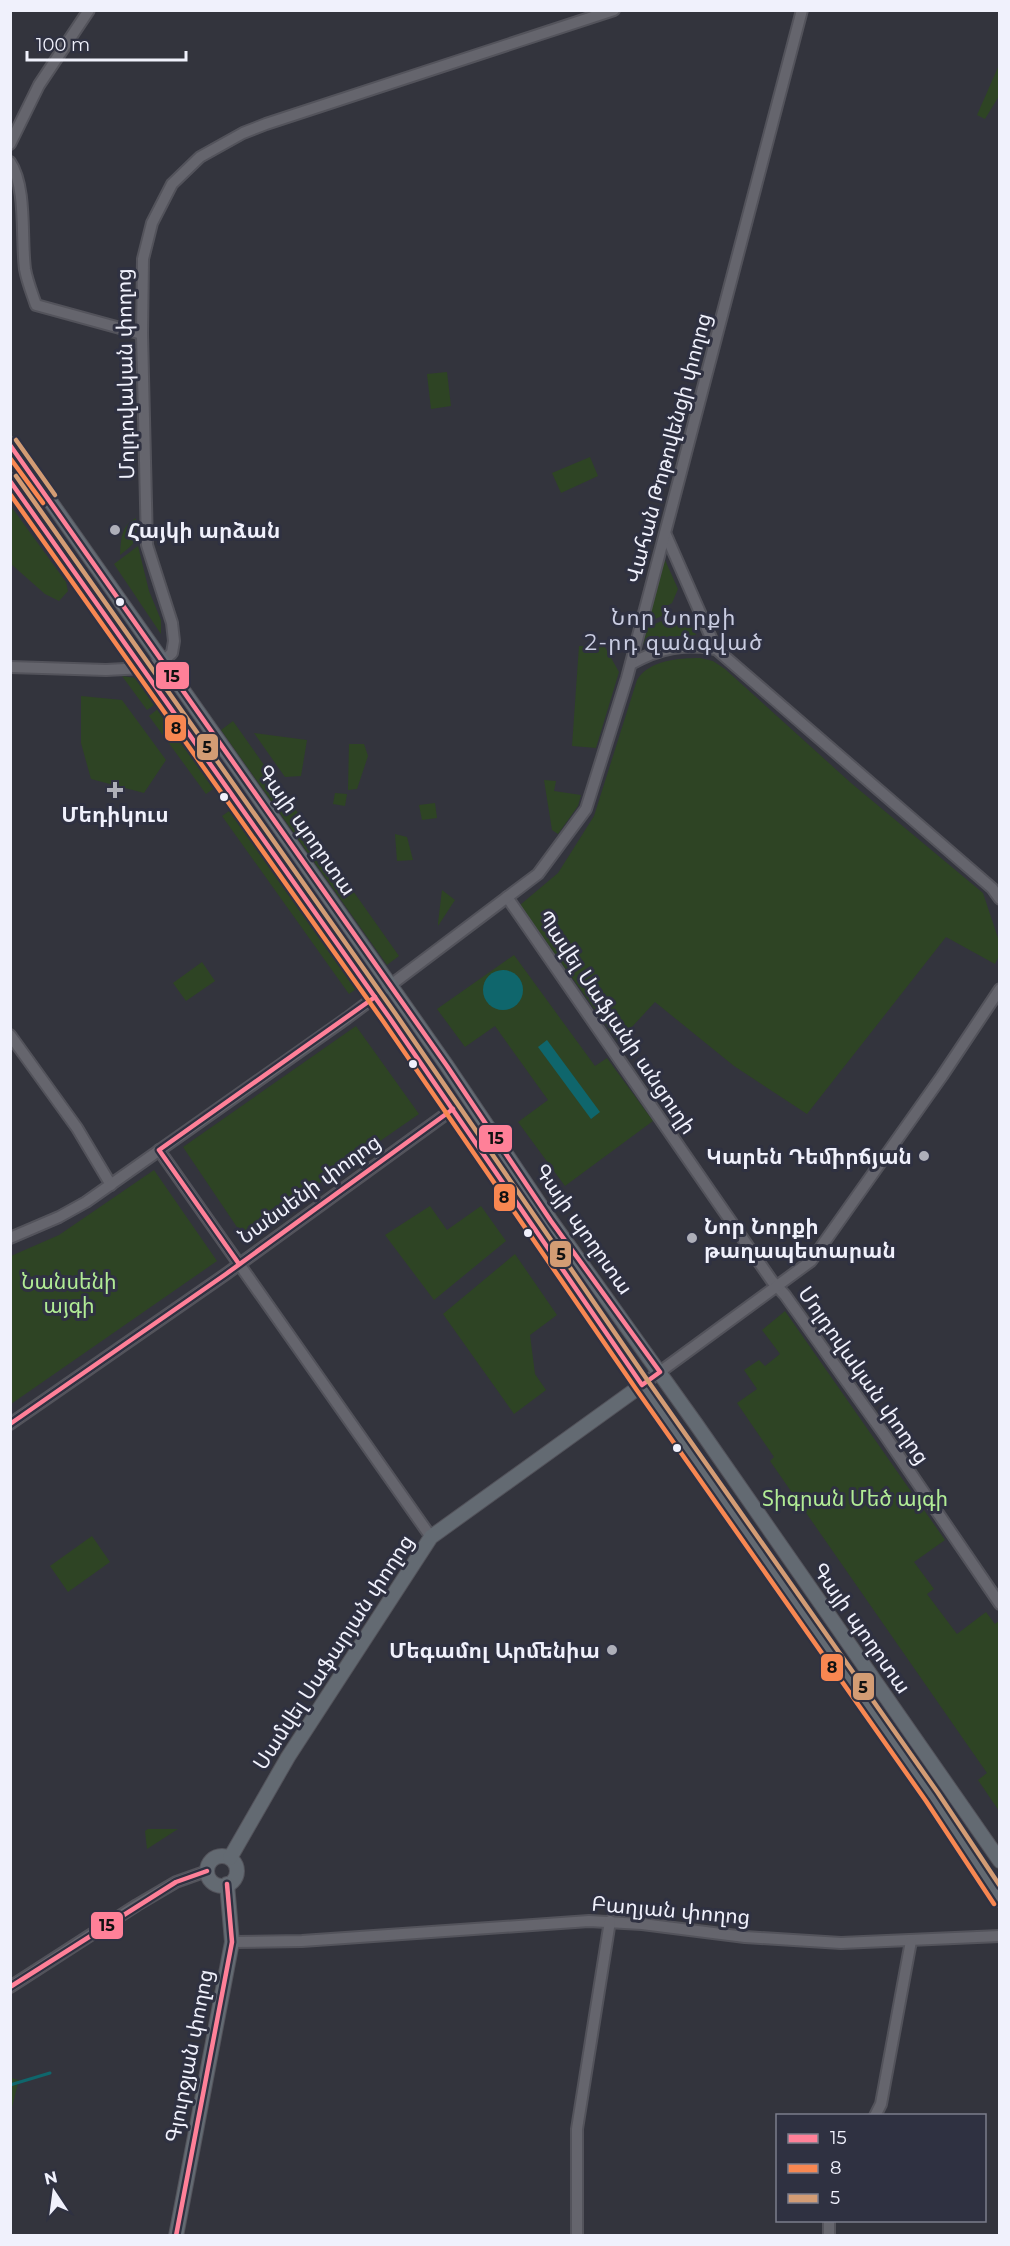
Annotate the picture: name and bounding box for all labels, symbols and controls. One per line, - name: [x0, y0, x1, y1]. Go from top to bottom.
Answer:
- scale bar: [27, 24, 186, 62]
- text: 100 m: [36, 34, 90, 56]
- street label: Մոլդովական փողոց: [111, 268, 139, 480]
- street label: Վահան Թոթովենցի փողոց: [620, 310, 716, 586]
- place label: Հայկի արձան: [127, 518, 280, 543]
- marker: Հայկի արձան: [108, 523, 122, 537]
- unlabelled marker: [114, 596, 126, 608]
- district label: Նոր Նորքի 2-րդ զանգված: [585, 604, 763, 656]
- line badge: 15: [155, 661, 190, 690]
- text: 15: [164, 667, 180, 686]
- line badge: 8: [164, 714, 187, 742]
- text: 8: [171, 719, 181, 738]
- line badge: 5: [196, 733, 219, 761]
- text: 5: [202, 738, 212, 757]
- street label: Գայի պողոտա: [253, 760, 361, 900]
- marker: Մեդիկուս: [106, 781, 124, 799]
- unlabelled marker: [218, 791, 230, 803]
- place label: Մեդիկուս: [61, 802, 169, 827]
- street label: Պավել Սաֆյանի անցուղի: [533, 905, 701, 1139]
- unlabelled marker: [407, 1058, 419, 1070]
- line badge: 15: [478, 1124, 513, 1153]
- street label: Նանսենի փողոց: [233, 1129, 385, 1249]
- text: 15: [488, 1129, 504, 1148]
- place label: Կարեն Դեմիրճյան: [706, 1144, 912, 1169]
- marker: Կարեն Դեմիրճյան: [917, 1149, 931, 1163]
- street label: Գայի պողոտա: [530, 1159, 638, 1299]
- line badge: 8: [493, 1183, 516, 1212]
- text: 8: [499, 1188, 509, 1207]
- place label: Նոր Նորքի թաղապետարան: [704, 1214, 896, 1263]
- unlabelled marker: [522, 1227, 534, 1239]
- marker: Նոր Նորքի թաղապետարան: [685, 1231, 699, 1245]
- line badge: 5: [549, 1240, 572, 1268]
- text: 5: [556, 1245, 566, 1264]
- park label: Նանսենի այգի: [21, 1269, 117, 1318]
- street label: Մոլդովական փողոց: [793, 1281, 935, 1469]
- unlabelled marker: [671, 1442, 683, 1454]
- park label: Տիգրան Մեծ այգի: [762, 1486, 948, 1511]
- street label: Սամվել Սաֆարյան փողոց: [248, 1530, 418, 1774]
- street label: Գայի պողոտա: [808, 1558, 916, 1698]
- place label: Մեգամոլ Արմենիա: [389, 1638, 600, 1663]
- marker: Մեգամոլ Արմենիա: [605, 1643, 619, 1657]
- line badge: 8: [820, 1653, 844, 1682]
- text: 8: [827, 1658, 837, 1677]
- line badge: 5: [852, 1672, 875, 1701]
- text: 5: [858, 1678, 868, 1697]
- street label: Բաղյան փողոց: [591, 1891, 751, 1929]
- line badge: 15: [90, 1911, 124, 1940]
- text: 15: [99, 1916, 115, 1935]
- street label: Գյուրջյան փողոց: [160, 1967, 218, 2145]
- legend: [776, 2114, 986, 2222]
- text: 15: [830, 2127, 847, 2149]
- text: 8: [830, 2157, 841, 2179]
- north arrow: [24, 2162, 84, 2222]
- text: N: [42, 2167, 59, 2189]
- text: 5: [830, 2187, 840, 2209]

